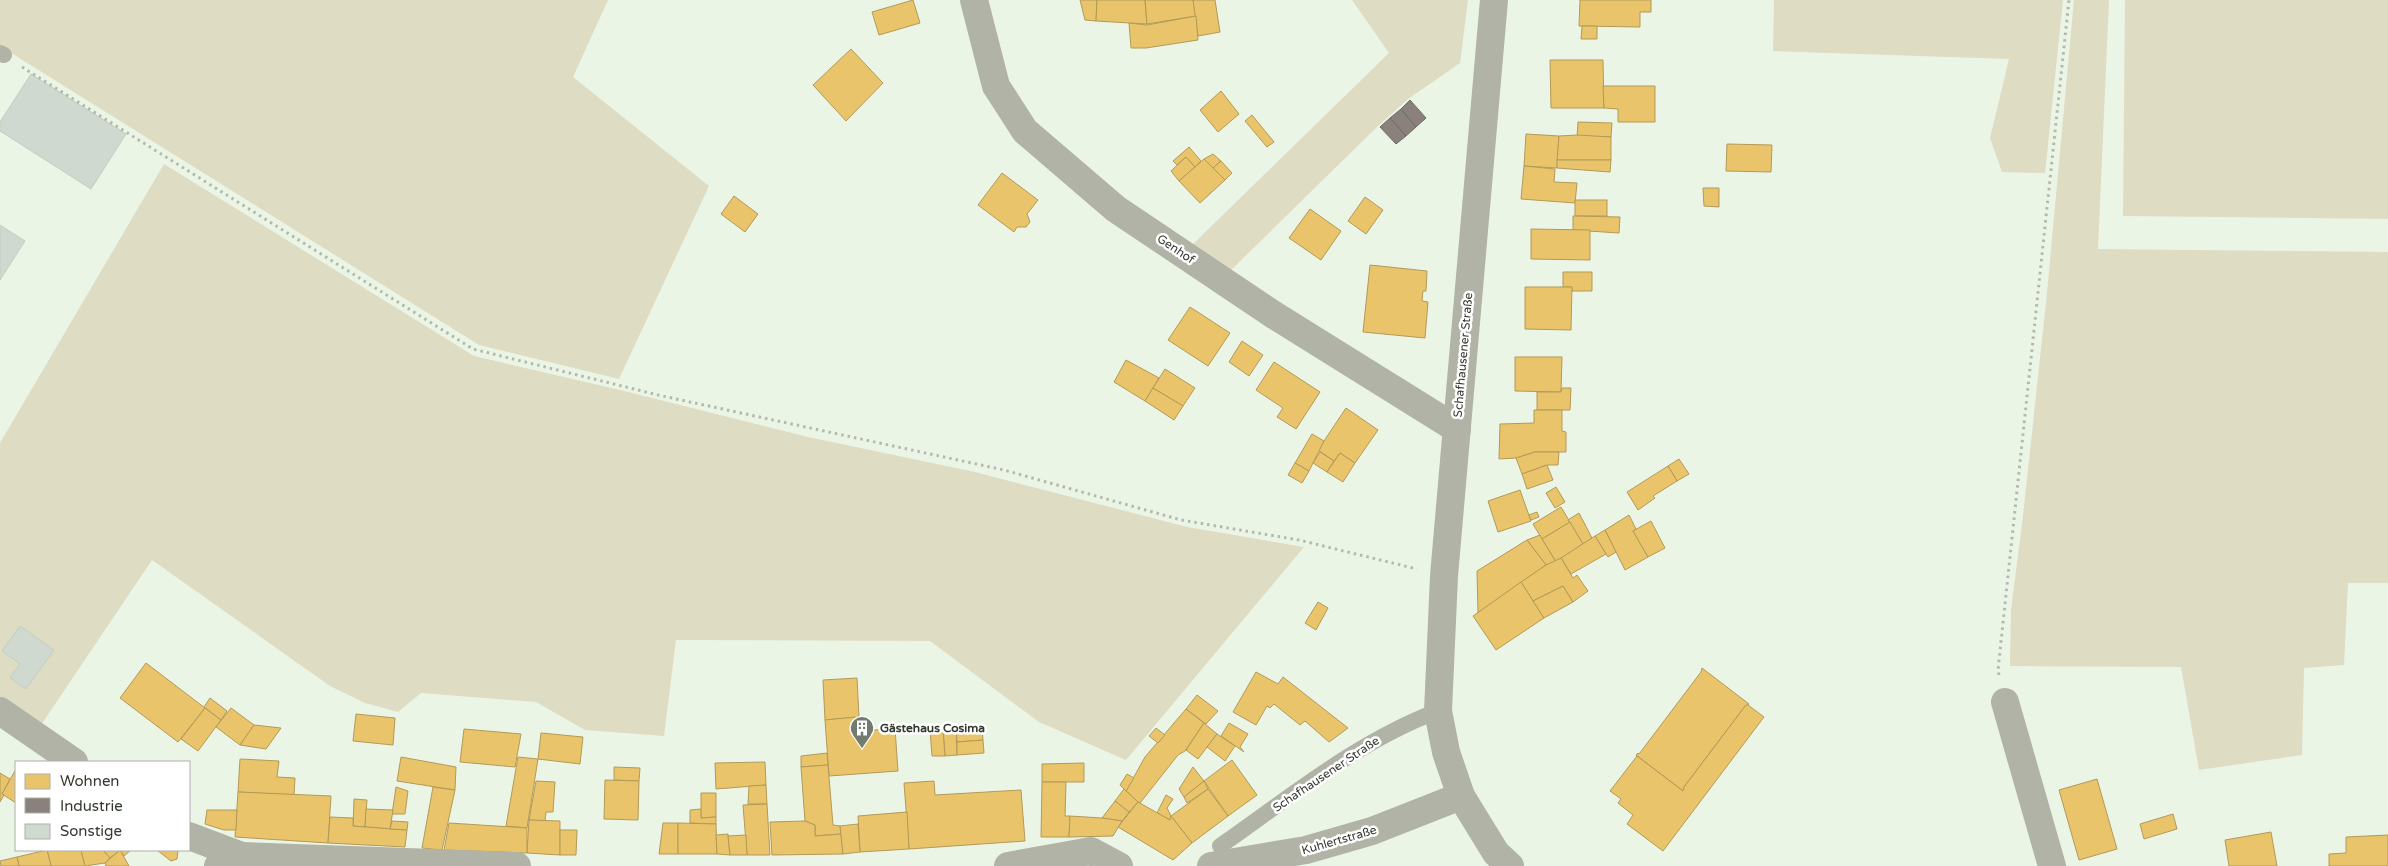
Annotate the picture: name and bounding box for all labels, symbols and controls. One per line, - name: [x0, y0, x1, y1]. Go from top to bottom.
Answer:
- street label: Genhof: [1155, 231, 1198, 267]
- street label: Schafhausener Straße: [1451, 292, 1475, 418]
- building icon: Gästehaus Cosima: [849, 715, 875, 749]
- place label: Gästehaus Cosima: [880, 721, 985, 735]
- street label: Schafhausener Straße: [1270, 733, 1382, 815]
- legend: [15, 761, 190, 851]
- text: Wohnen: [60, 772, 120, 790]
- text: Industrie: [60, 797, 123, 815]
- text: Sonstige: [60, 822, 122, 840]
- street label: Kuhlertstraße: [1300, 823, 1378, 857]

